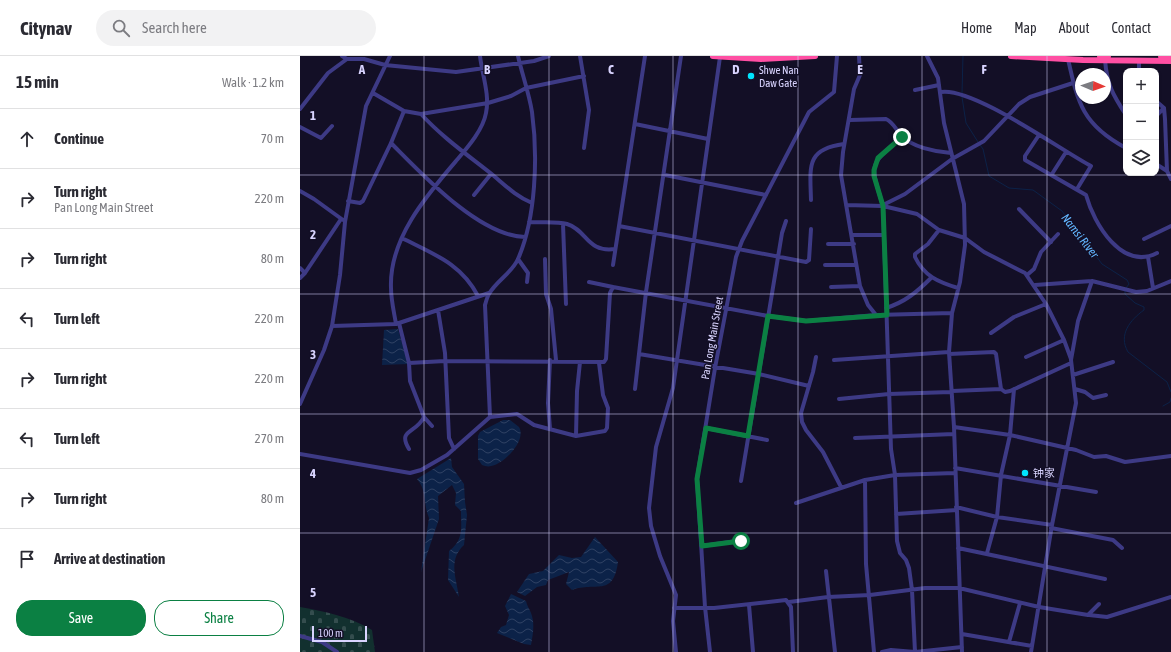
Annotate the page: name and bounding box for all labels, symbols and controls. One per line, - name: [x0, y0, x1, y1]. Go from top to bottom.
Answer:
- search box: [96, 10, 376, 46]
- text: Citynav: [20, 17, 72, 39]
- icon: search: [110, 17, 132, 39]
- text: Search here: [142, 19, 207, 36]
- text: Home: [961, 20, 992, 36]
- text: Map: [1014, 20, 1037, 36]
- text: About: [1059, 20, 1090, 36]
- text: Contact: [1112, 20, 1151, 36]
- text: A: [358, 62, 366, 77]
- text: B: [484, 62, 491, 77]
- text: C: [608, 62, 614, 77]
- text: D: [732, 62, 740, 77]
- text: E: [857, 62, 863, 77]
- text: F: [981, 62, 987, 77]
- place label: Shwe Nan Daw Gate: [759, 64, 799, 89]
- north arrow: [1075, 68, 1111, 104]
- map controls: [1123, 68, 1159, 176]
- button: +: [1123, 68, 1159, 104]
- marker: Shwe Nan Daw Gate: [746, 71, 756, 81]
- text: 15 min: [16, 72, 59, 92]
- text: Walk · 1.2 km: [222, 75, 284, 90]
- button: −: [1123, 104, 1159, 140]
- text: 1: [310, 108, 316, 123]
- icon: ahead: [16, 128, 38, 150]
- route end: [893, 128, 911, 146]
- text: Continue: [54, 130, 104, 147]
- text: 70 m: [261, 131, 284, 146]
- button: layers: [1123, 140, 1159, 176]
- text: Turn right: [54, 183, 107, 200]
- icon: right: [16, 188, 38, 210]
- text: 220 m: [255, 191, 284, 206]
- text: Pan Long Main Street: [54, 200, 153, 215]
- water label: Namsi River: [1058, 211, 1102, 261]
- text: 2: [310, 227, 316, 242]
- icon: right: [16, 248, 38, 270]
- text: Turn right: [54, 250, 107, 267]
- text: 80 m: [261, 251, 284, 266]
- street label: Pan Long Main Street: [699, 296, 725, 380]
- icon: left: [16, 308, 38, 330]
- text: Turn left: [54, 310, 100, 327]
- text: 220 m: [255, 311, 284, 326]
- text: 3: [310, 347, 316, 362]
- icon: right: [16, 368, 38, 390]
- text: Turn right: [54, 370, 107, 387]
- text: 220 m: [255, 371, 284, 386]
- icon: left: [16, 428, 38, 450]
- text: Turn left: [54, 430, 100, 447]
- text: 270 m: [255, 431, 284, 446]
- text: 4: [309, 466, 316, 481]
- place label: 钟家: [1033, 467, 1055, 479]
- marker: 钟家: [1020, 468, 1030, 478]
- icon: right: [16, 488, 38, 510]
- text: Turn right: [54, 490, 107, 507]
- text: 80 m: [261, 491, 284, 506]
- route start: [732, 532, 750, 550]
- icon: arrive: [16, 548, 38, 570]
- text: Arrive at destination: [54, 550, 165, 567]
- text: 5: [310, 585, 316, 600]
- button: Save: [16, 600, 146, 636]
- button: Share: [154, 600, 284, 636]
- scale bar: [312, 624, 367, 643]
- text: 100 m: [318, 627, 343, 639]

